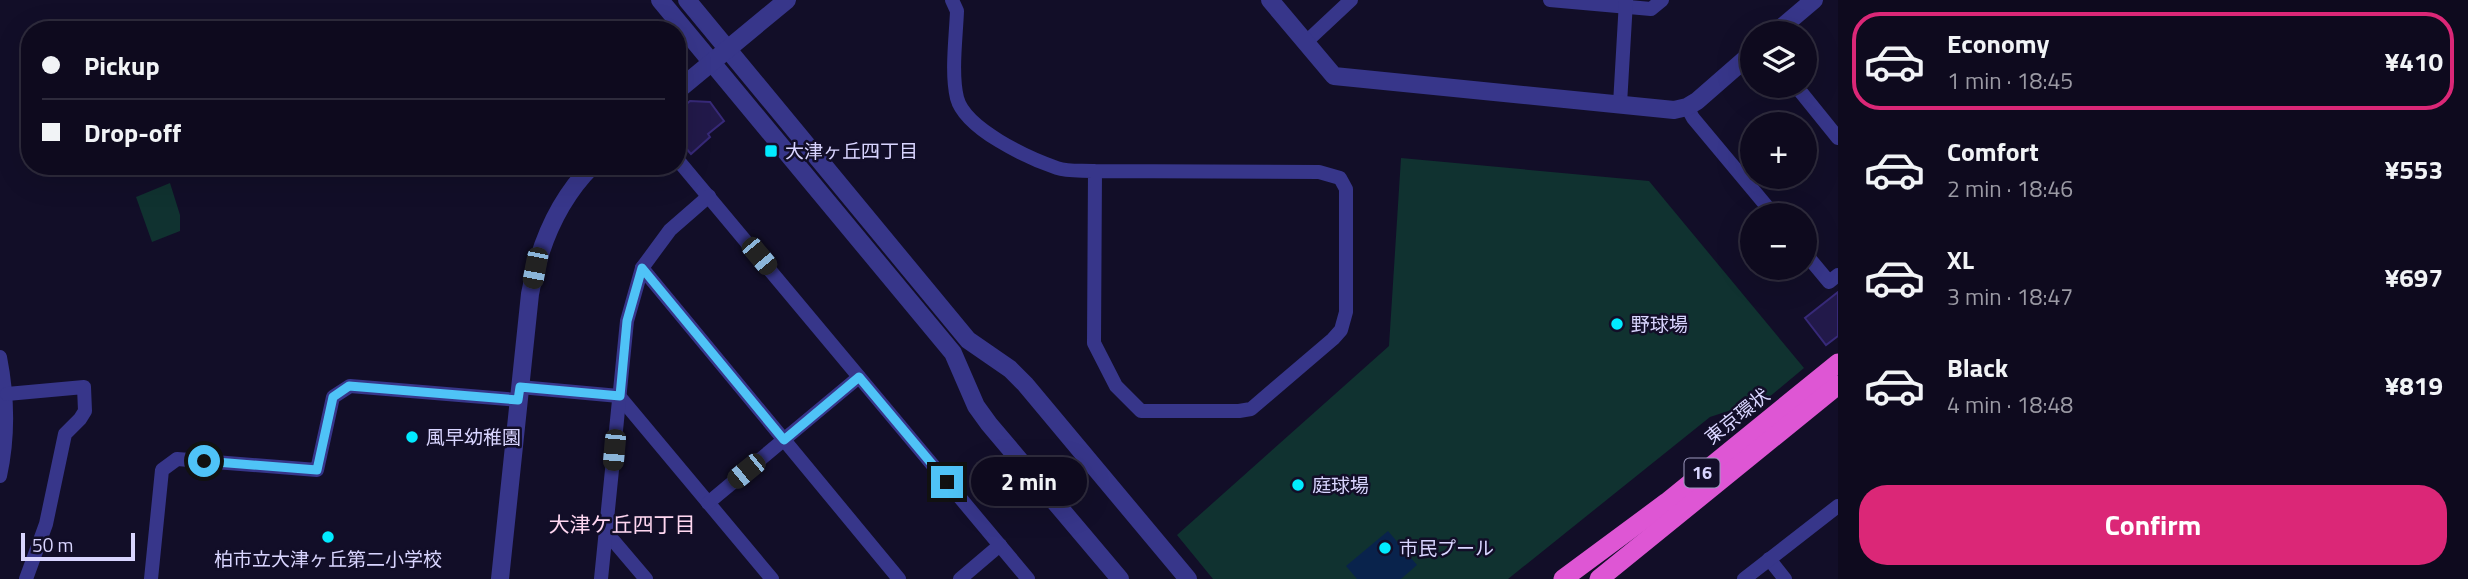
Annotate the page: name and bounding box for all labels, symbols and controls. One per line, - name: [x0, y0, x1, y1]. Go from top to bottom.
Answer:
- map controls: [1740, 21, 1817, 280]
- button: layers: [1740, 21, 1817, 98]
- text: Economy: [1947, 24, 2049, 63]
- icon: car: [1863, 30, 1926, 93]
- text: ¥410: [2385, 42, 2443, 81]
- text: Pickup: [84, 46, 160, 85]
- text: 1 min · 18:45: [1947, 63, 2073, 98]
- button: +: [1740, 112, 1817, 189]
- text: Drop-off: [84, 113, 181, 152]
- text: Comfort: [1947, 132, 2039, 171]
- place label: 大津ヶ丘四丁目: [785, 136, 918, 165]
- icon: car: [1863, 138, 1926, 201]
- marker: 大津ヶ丘四丁目: [763, 143, 779, 159]
- text: ¥553: [2385, 150, 2443, 189]
- text: 2 min · 18:46: [1947, 171, 2073, 206]
- button: −: [1740, 203, 1817, 280]
- car: [738, 233, 781, 279]
- text: XL: [1947, 240, 1974, 279]
- car: [521, 245, 550, 291]
- icon: car: [1863, 246, 1926, 309]
- text: ¥697: [2385, 258, 2443, 297]
- text: 3 min · 18:47: [1947, 279, 2073, 314]
- place label: 野球場: [1631, 309, 1688, 338]
- marker: 野球場: [1609, 316, 1625, 332]
- text: Black: [1947, 348, 2008, 387]
- icon: car: [1863, 354, 1926, 417]
- text: ¥819: [2385, 366, 2443, 405]
- street label: 東京環状: [1698, 380, 1775, 451]
- text: 4 min · 18:48: [1947, 387, 2073, 422]
- place label: 風早幼稚園: [426, 422, 521, 451]
- car: [602, 428, 627, 472]
- marker: 風早幼稚園: [404, 429, 420, 445]
- route start: [188, 445, 220, 477]
- car: [724, 450, 769, 492]
- callout: 2 min: [972, 458, 1087, 506]
- road number: 16: [1684, 458, 1720, 488]
- text: 2 min: [1001, 464, 1057, 499]
- route end: [931, 466, 963, 498]
- place label: 庭球場: [1312, 470, 1369, 499]
- marker: 庭球場: [1290, 477, 1306, 493]
- button: Confirm: [1859, 485, 2447, 565]
- district label: 大津ケ丘四丁目: [549, 508, 696, 540]
- marker: 柏市立大津ヶ丘第二小学校: [320, 529, 336, 545]
- scale bar: [21, 530, 135, 562]
- text: 50 m: [32, 530, 73, 559]
- place label: 市民プール: [1399, 533, 1494, 562]
- marker: 市民プール: [1377, 540, 1393, 556]
- place label: 柏市立大津ヶ丘第二小学校: [214, 544, 442, 573]

